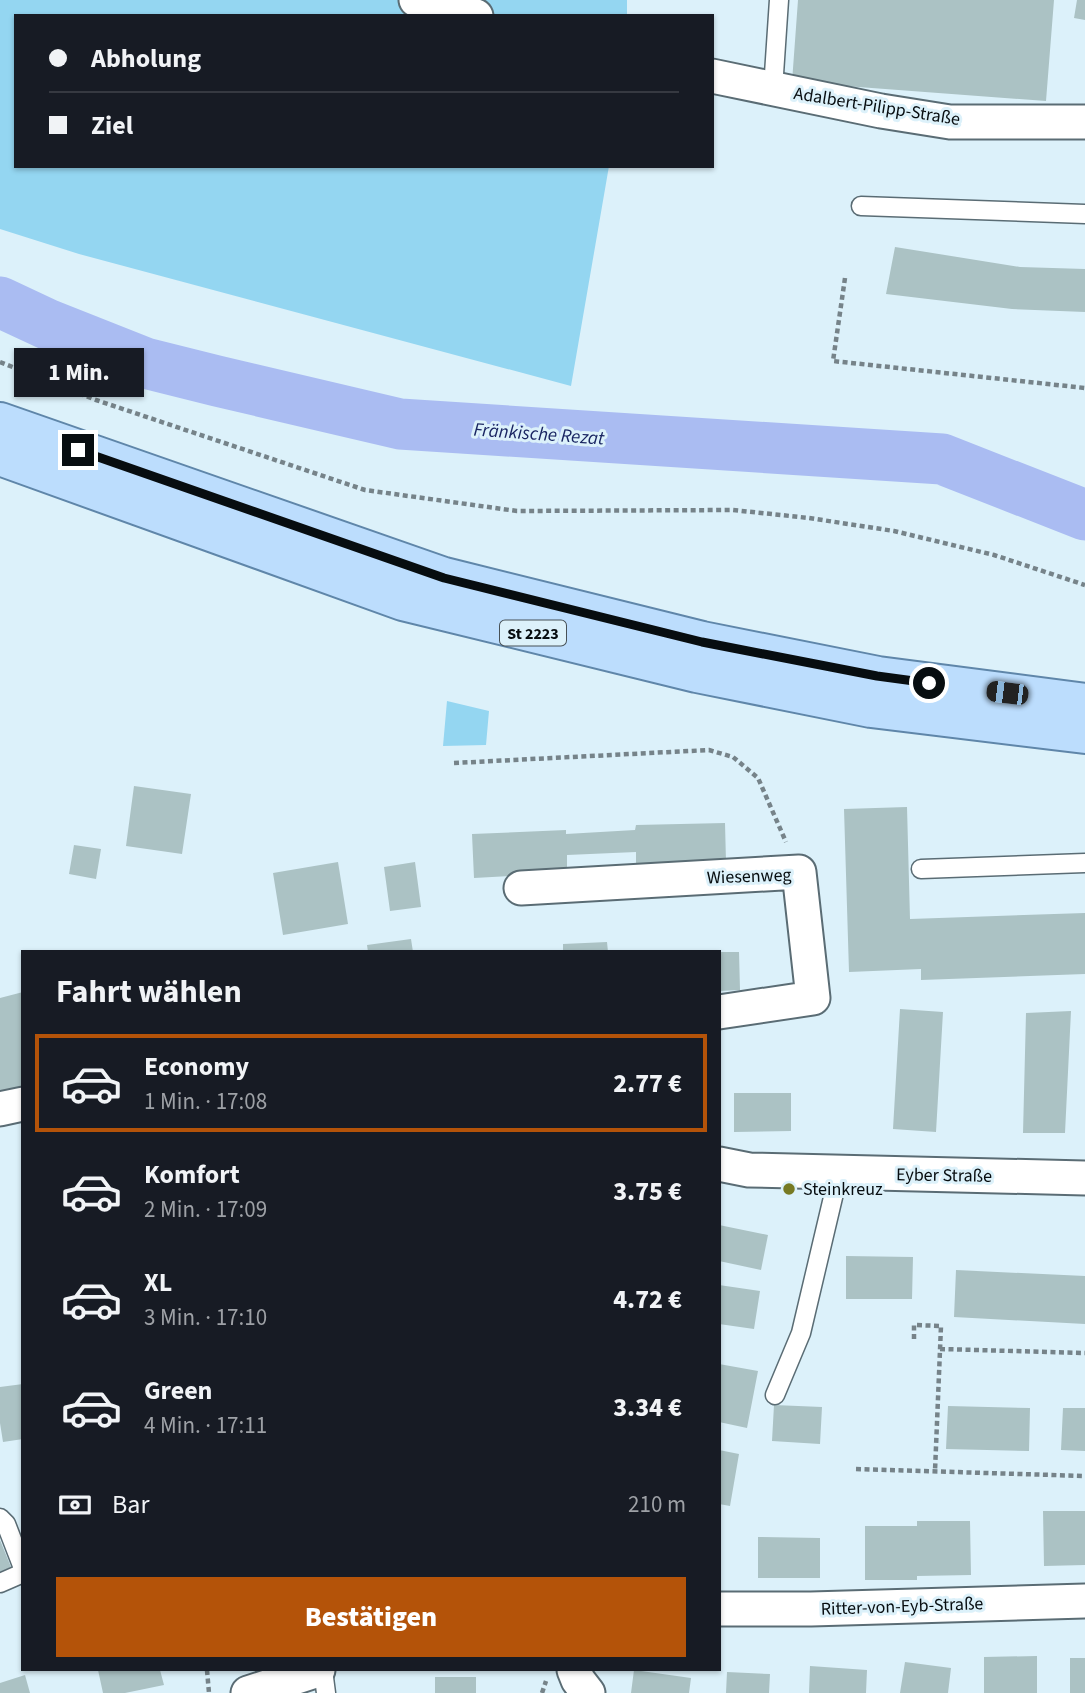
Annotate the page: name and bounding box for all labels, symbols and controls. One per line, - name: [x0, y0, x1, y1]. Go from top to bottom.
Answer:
- text: Abholung: [91, 40, 201, 77]
- street label: Adalbert-Pilipp-Straße: [792, 81, 962, 132]
- text: Ziel: [91, 107, 133, 144]
- callout: 1 Min.: [13, 349, 143, 398]
- text: 1 Min.: [48, 356, 110, 389]
- water label: Fränkische Rezat: [473, 416, 606, 453]
- route end: [62, 434, 94, 466]
- road number: St 2223: [500, 620, 566, 646]
- route start: [913, 667, 945, 699]
- car: [985, 680, 1030, 706]
- street label: Wiesenweg: [706, 863, 792, 890]
- text: Fahrt wählen: [56, 969, 242, 1015]
- text: Economy: [144, 1048, 249, 1085]
- icon: car: [60, 1052, 123, 1115]
- text: 2.77 €: [613, 1065, 682, 1102]
- text: 1 Min. · 17:08: [144, 1085, 267, 1118]
- text: Komfort: [144, 1156, 240, 1193]
- icon: car: [60, 1160, 123, 1223]
- street label: Eyber Straße: [896, 1162, 992, 1189]
- text: 3.75 €: [613, 1173, 682, 1210]
- place label: Steinkreuz: [803, 1177, 883, 1202]
- marker: Steinkreuz: [781, 1181, 797, 1197]
- text: 2 Min. · 17:09: [144, 1193, 267, 1226]
- text: XL: [144, 1264, 172, 1301]
- icon: car: [60, 1268, 123, 1331]
- text: 4.72 €: [613, 1281, 682, 1318]
- text: 3 Min. · 17:10: [144, 1301, 267, 1334]
- text: Green: [144, 1372, 212, 1409]
- icon: car: [60, 1376, 123, 1439]
- text: 3.34 €: [613, 1389, 682, 1426]
- text: 4 Min. · 17:11: [144, 1409, 267, 1442]
- icon: cash: [56, 1486, 94, 1524]
- text: Bar: [112, 1486, 149, 1523]
- text: 210 m: [628, 1488, 686, 1521]
- button: Bestätigen: [56, 1577, 686, 1657]
- street label: Ritter-von-Eyb-Straße: [820, 1591, 984, 1622]

